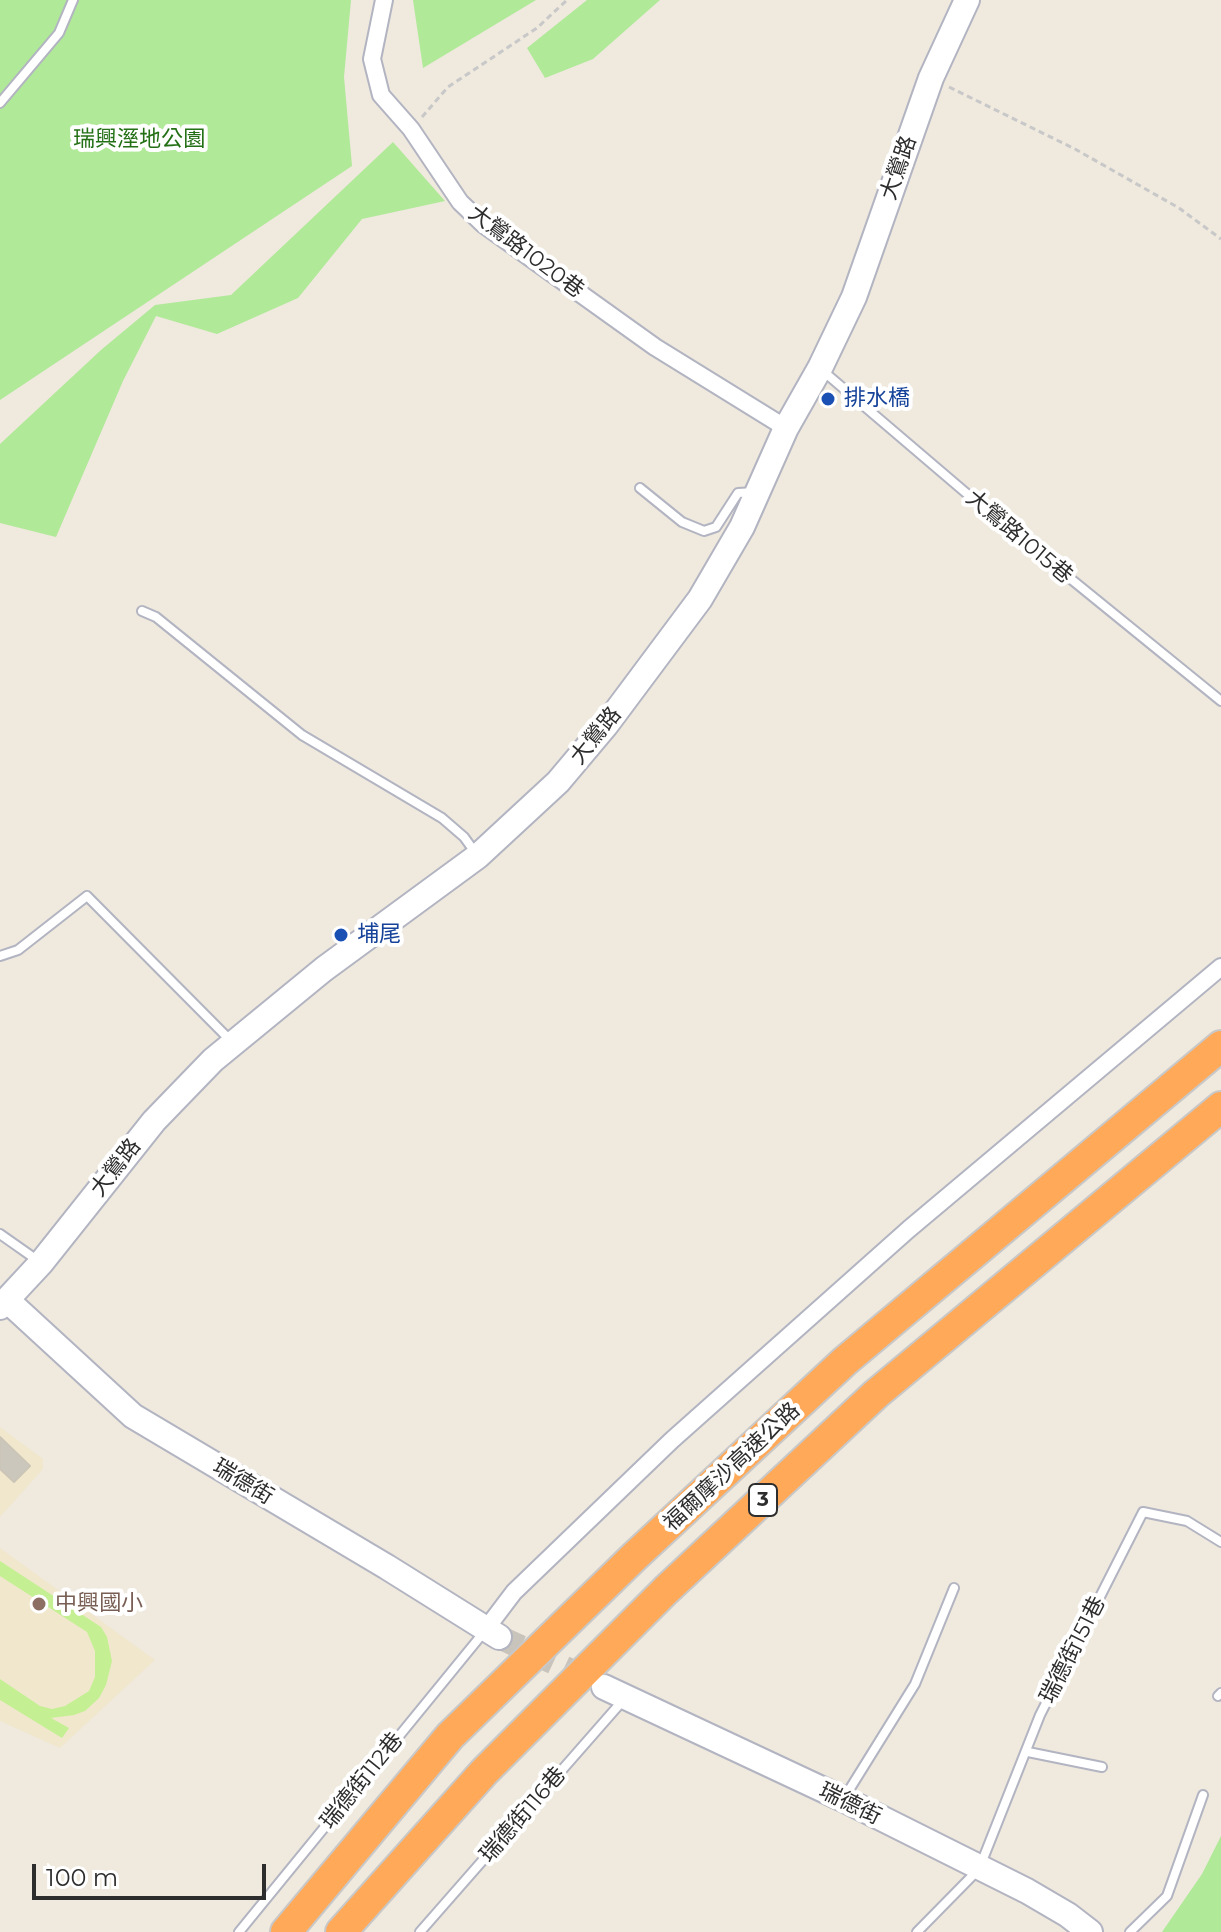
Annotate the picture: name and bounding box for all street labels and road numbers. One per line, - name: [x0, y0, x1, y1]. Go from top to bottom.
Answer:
- street label: 大鶯路: [876, 133, 922, 203]
- street label: 大鶯路1020巷: [463, 200, 589, 304]
- street label: 大鶯路1015巷: [960, 485, 1078, 589]
- street label: 大鶯路: [565, 702, 627, 770]
- street label: 大鶯路: [85, 1134, 147, 1202]
- street label: 福爾摩沙高速公路: [659, 1397, 805, 1537]
- street label: 瑞德街: [208, 1454, 278, 1510]
- road number: 3: [749, 1484, 777, 1516]
- street label: 瑞德街151巷: [1035, 1592, 1111, 1708]
- street label: 瑞德街112巷: [315, 1727, 409, 1835]
- street label: 瑞德街116巷: [475, 1762, 571, 1868]
- street label: 瑞德街: [815, 1778, 885, 1830]

